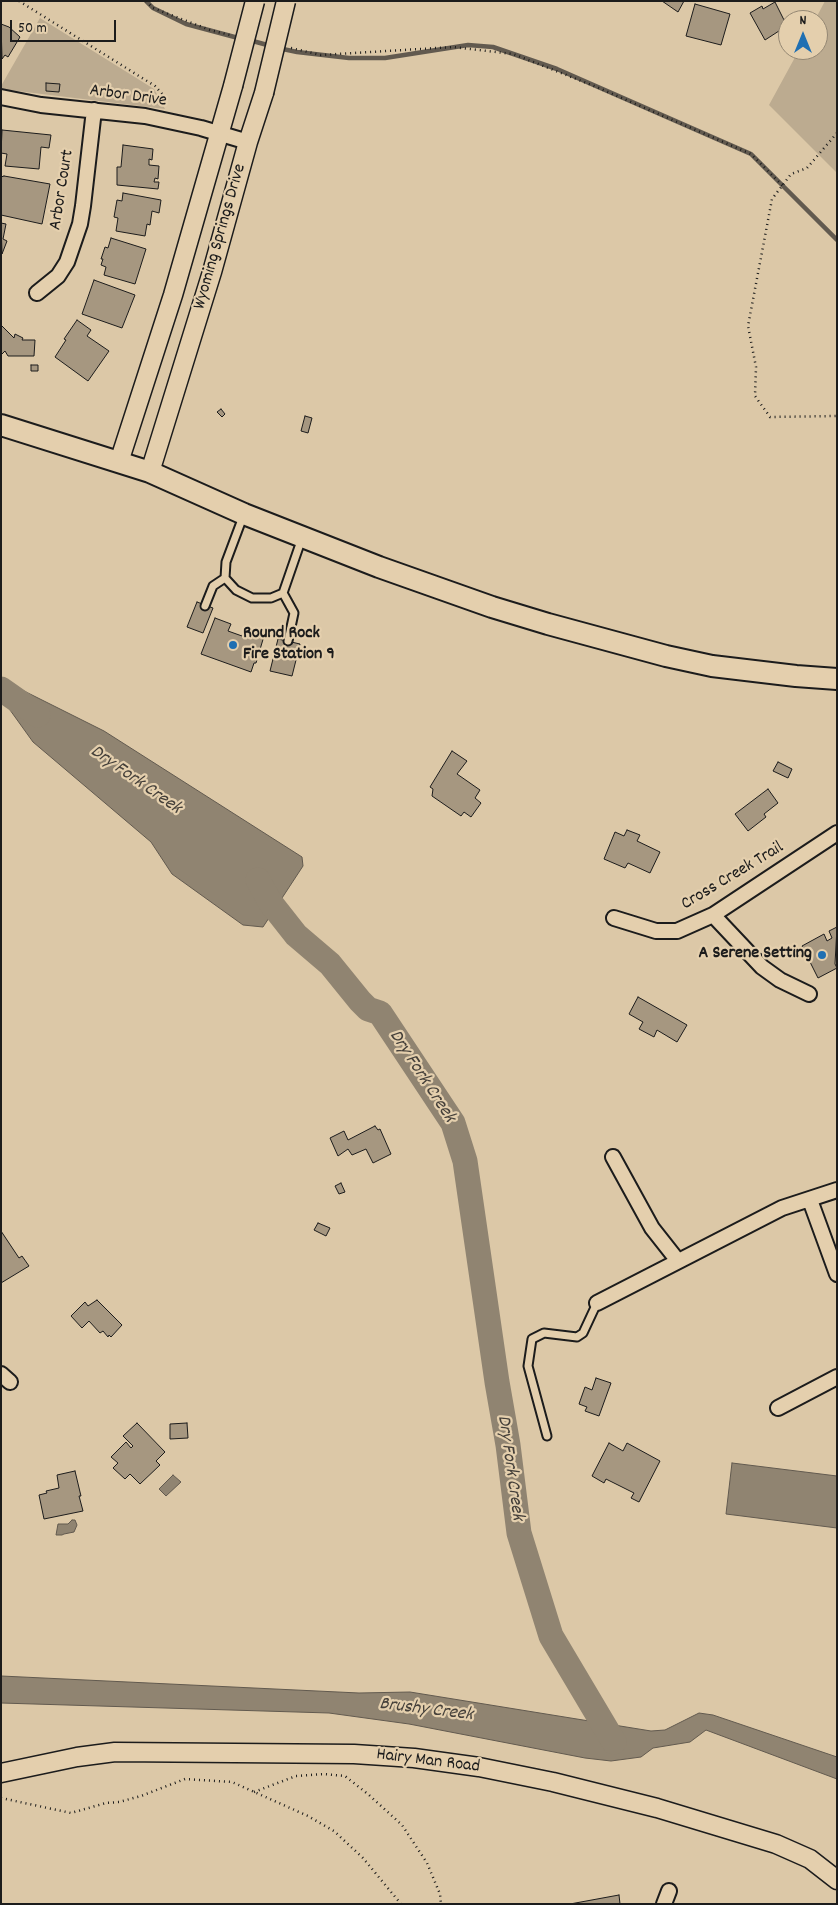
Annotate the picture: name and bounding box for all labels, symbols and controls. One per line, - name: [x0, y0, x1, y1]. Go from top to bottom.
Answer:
- scale bar: [12, 10, 119, 42]
- north arrow: [778, 10, 828, 60]
- text: N: [800, 11, 806, 31]
- text: 50 m: [18, 18, 47, 40]
- street label: Arbor Drive: [88, 81, 168, 113]
- street label: Arbor Court: [46, 148, 80, 232]
- street label: Wyoming Springs Drive: [190, 162, 252, 312]
- place label: Round Rock Fire Station 9: [243, 624, 335, 666]
- marker: Round Rock Fire Station 9: [227, 639, 239, 651]
- water label: Dry Fork Creek: [85, 741, 185, 821]
- street label: Cross Creek Trail: [678, 838, 788, 916]
- place label: A Serene Setting: [699, 944, 812, 966]
- marker: A Serene Setting: [816, 949, 828, 961]
- water label: Dry Fork Creek: [383, 1026, 459, 1128]
- water label: Dry Fork Creek: [490, 1414, 528, 1522]
- water label: Brushy Creek: [378, 1694, 474, 1728]
- street label: Hairy Man Road: [375, 1745, 481, 1779]

